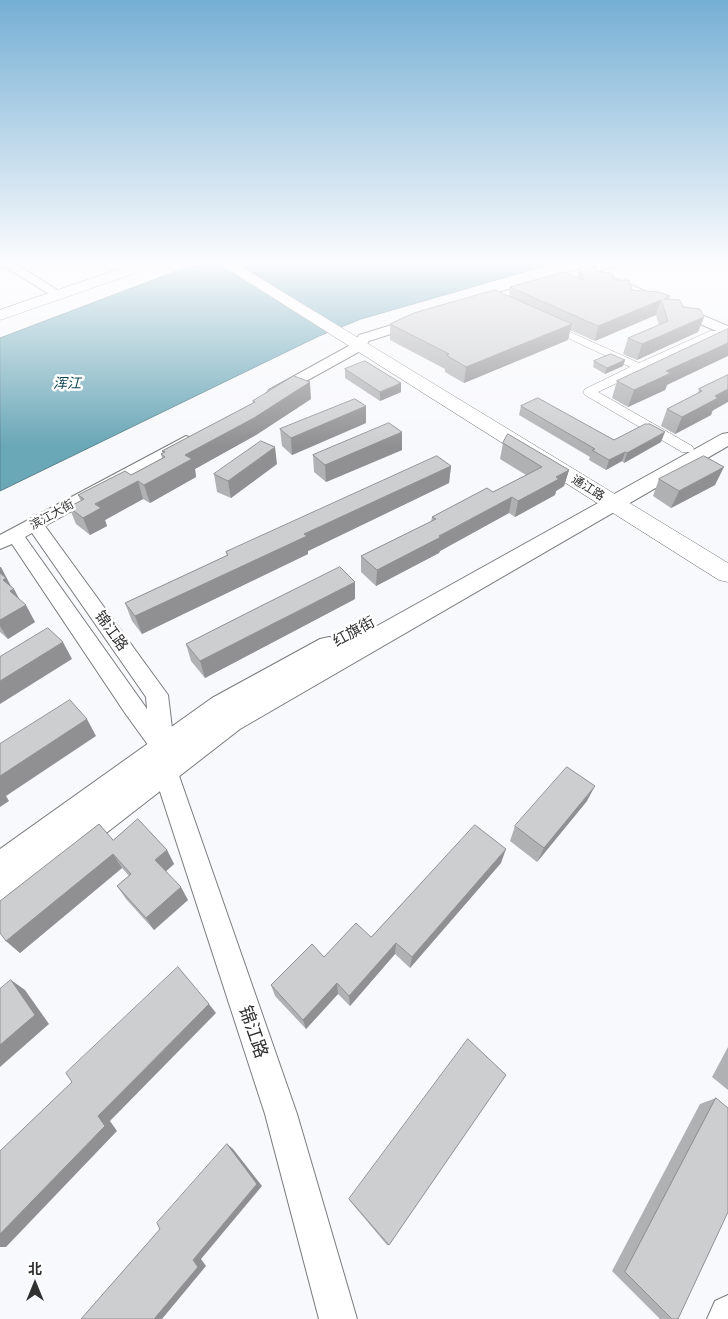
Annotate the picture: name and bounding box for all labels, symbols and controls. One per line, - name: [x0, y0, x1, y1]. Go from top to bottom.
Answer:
- water label: 浑江: [53, 376, 81, 392]
- street label: 通江路: [569, 472, 607, 504]
- street label: 滨江大街: [28, 497, 76, 533]
- street label: 锦江路: [90, 608, 132, 654]
- street label: 红旗街: [330, 613, 378, 651]
- street label: 锦江路: [234, 1003, 272, 1061]
- north arrow: [10, 1259, 60, 1309]
- text: 北: [28, 1260, 42, 1278]

